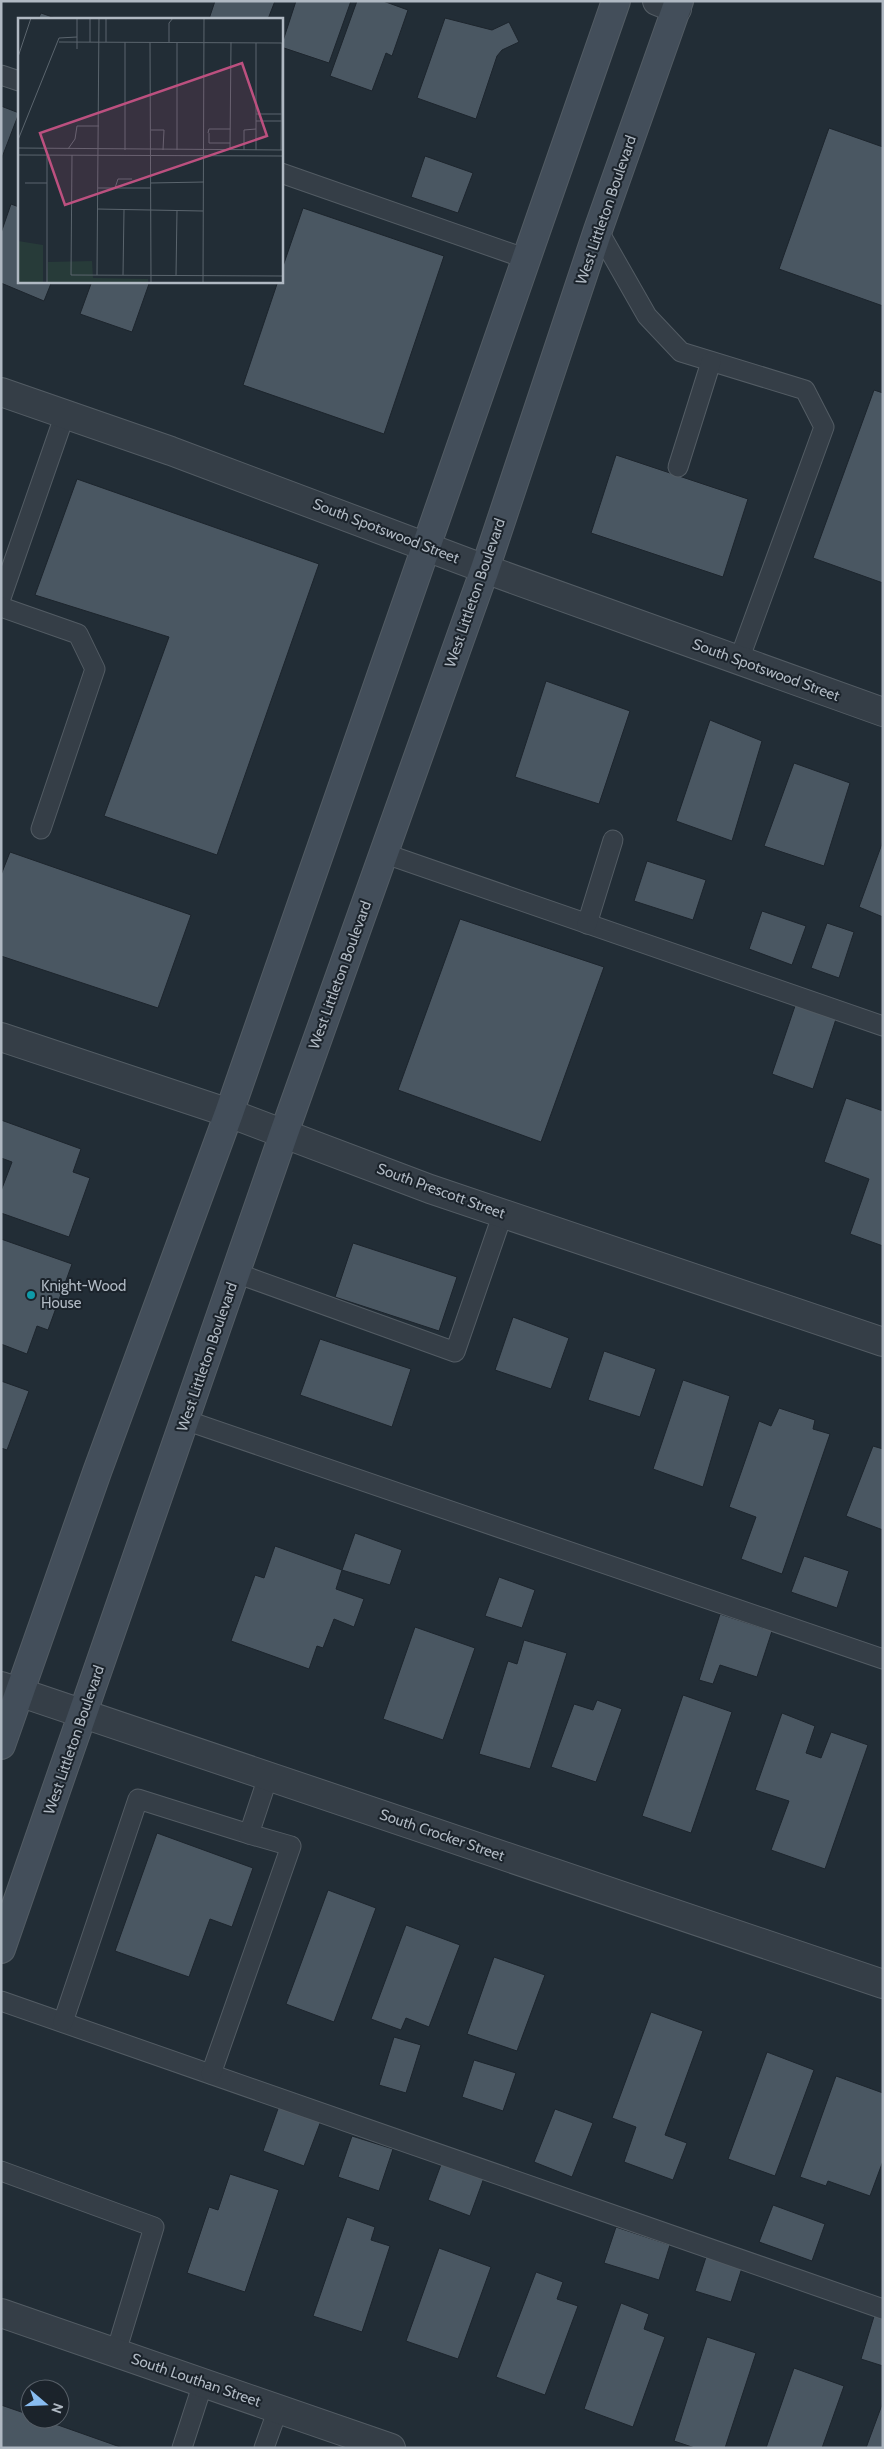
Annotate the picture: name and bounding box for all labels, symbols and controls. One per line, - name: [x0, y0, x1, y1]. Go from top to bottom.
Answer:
- inset map: [18, 18, 282, 282]
- street label: West Littleton Boulevard: [572, 133, 640, 287]
- street label: South Spotswood Street: [310, 495, 462, 567]
- street label: West Littleton Boulevard: [441, 516, 509, 670]
- street label: South Spotswood Street: [690, 635, 842, 705]
- street label: West Littleton Boulevard: [305, 898, 375, 1052]
- street label: South Prescott Street: [374, 1159, 508, 1223]
- place label: Knight-Wood House: [41, 1277, 126, 1312]
- street label: West Littleton Boulevard: [173, 1280, 241, 1434]
- marker: Knight-Wood House: [25, 1289, 37, 1301]
- street label: West Littleton Boulevard: [40, 1663, 108, 1817]
- street label: South Crocker Street: [377, 1805, 507, 1865]
- street label: South Louthan Street: [129, 2349, 263, 2411]
- north arrow: [20, 2379, 70, 2429]
- text: N: [47, 2401, 67, 2416]

